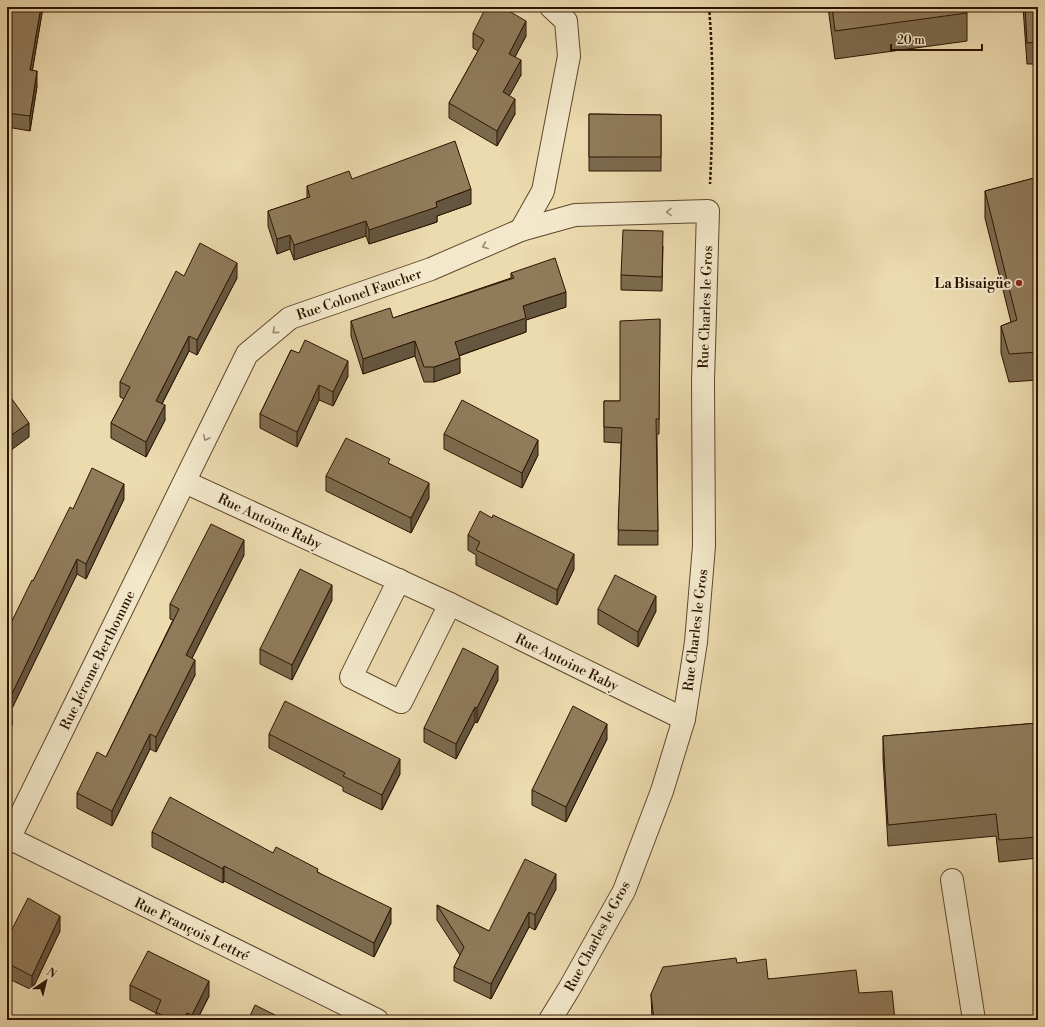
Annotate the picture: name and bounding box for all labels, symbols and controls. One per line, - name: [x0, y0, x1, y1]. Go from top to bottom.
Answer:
- scale bar: [891, 26, 982, 52]
- text: 20 m: [897, 33, 925, 48]
- one-way arrow: [666, 208, 672, 216]
- one-way arrow: [482, 241, 490, 249]
- street label: Rue Charles le Gros: [695, 245, 717, 369]
- street label: Rue Colonel Faucher: [294, 265, 424, 325]
- place label: La Bisaigüe: [935, 275, 1011, 293]
- marker: La Bisaigüe: [1014, 278, 1024, 288]
- one-way arrow: [272, 326, 280, 333]
- one-way arrow: [203, 434, 211, 442]
- street label: Rue Antoine Raby: [215, 490, 325, 554]
- street label: Rue Charles le Gros: [680, 568, 712, 692]
- street label: Rue Jérome Berthomme: [56, 588, 140, 733]
- street label: Rue Antoine Raby: [512, 630, 621, 696]
- street label: Rue Charles le Gros: [561, 878, 635, 995]
- street label: Rue François Lettré: [131, 894, 252, 966]
- north arrow: [26, 961, 66, 1001]
- text: N: [44, 965, 59, 982]

